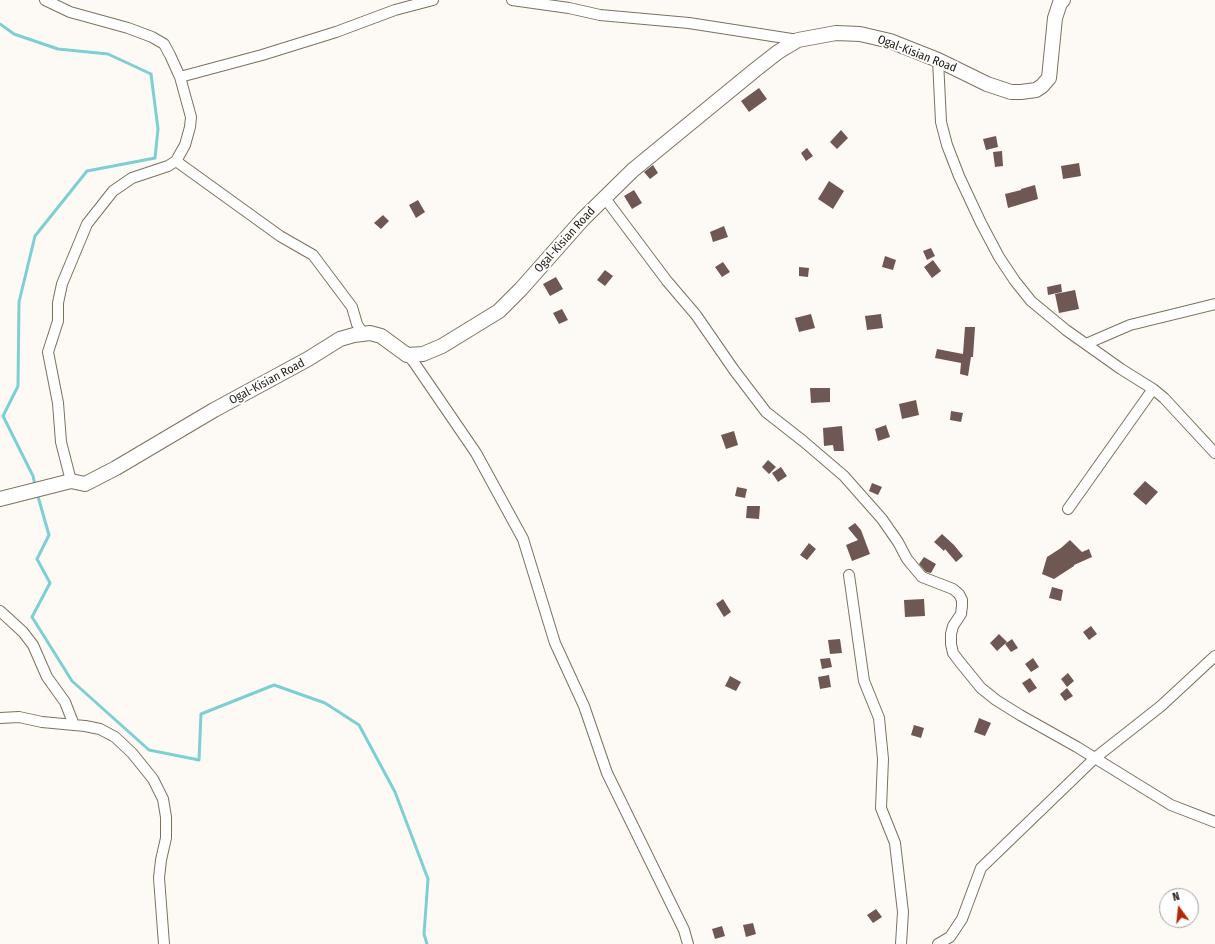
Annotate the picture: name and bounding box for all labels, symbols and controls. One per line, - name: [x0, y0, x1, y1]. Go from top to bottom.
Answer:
- street label: Ogal-Kisian Road: [875, 32, 959, 76]
- street label: Ogal-Kisian Road: [532, 204, 598, 276]
- street label: Ogal-Kisian Road: [227, 356, 307, 408]
- north arrow: [1159, 888, 1199, 928]
- text: N: [1171, 890, 1181, 904]

